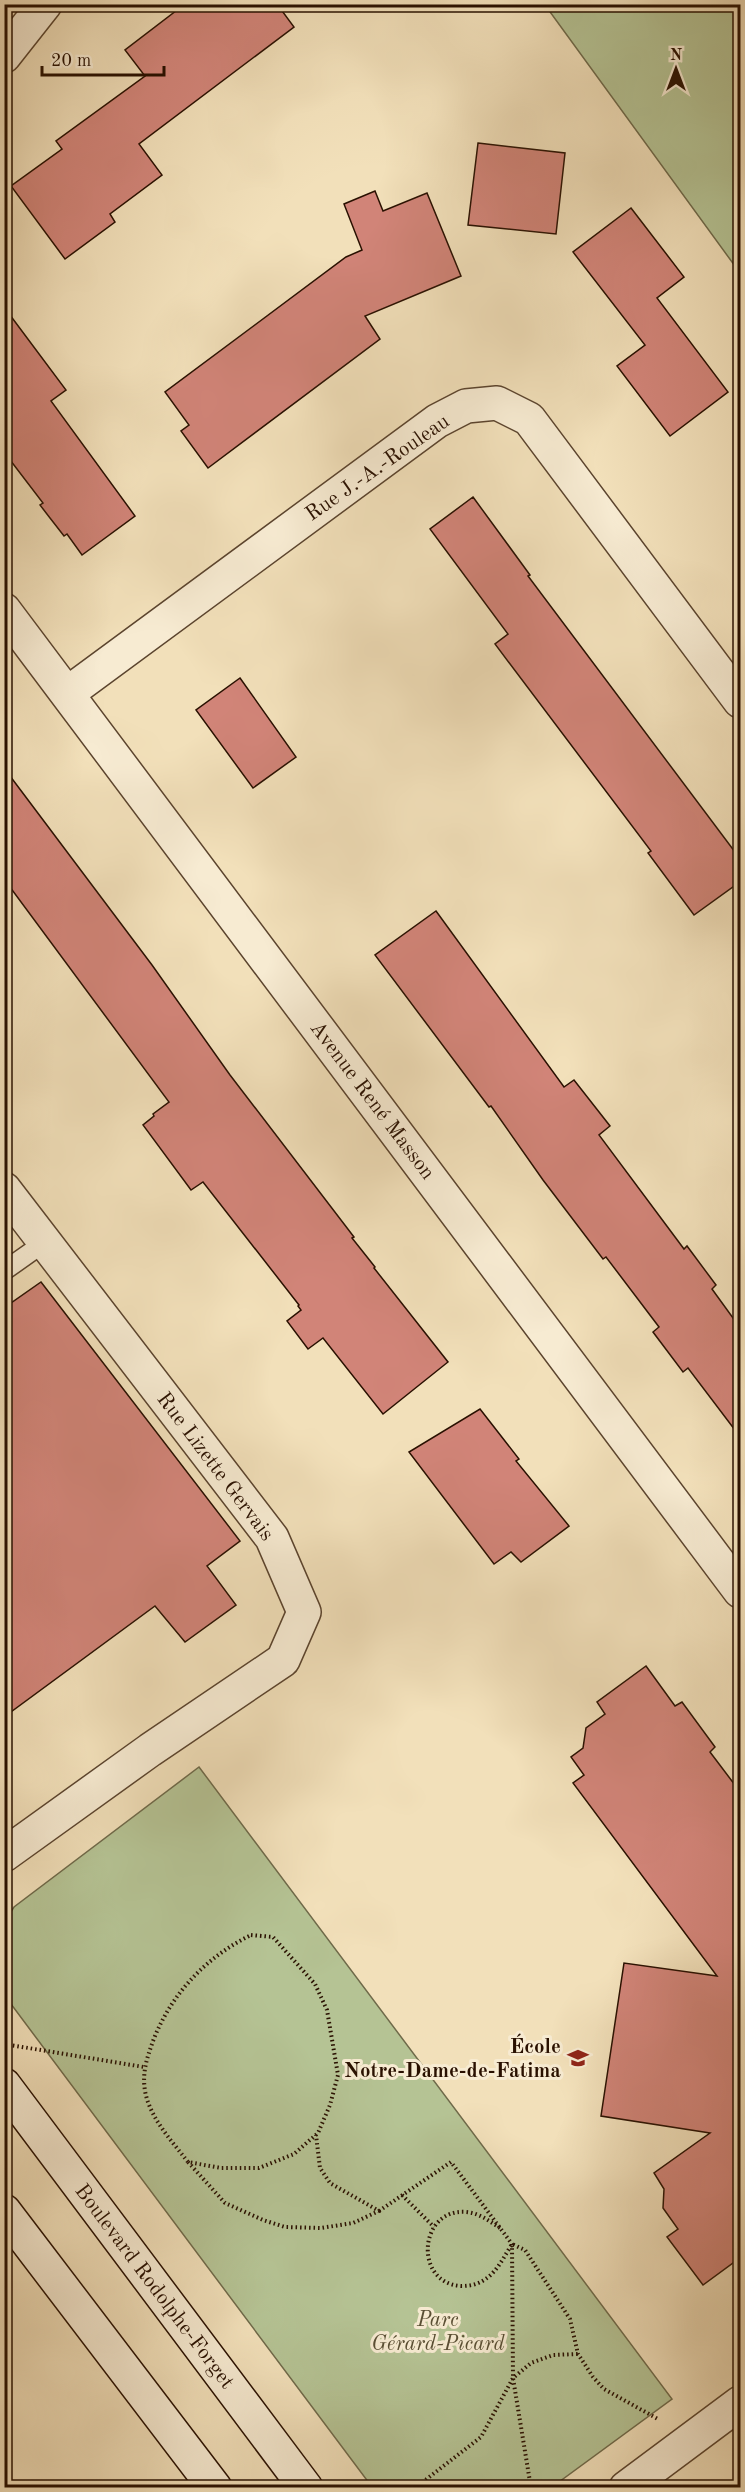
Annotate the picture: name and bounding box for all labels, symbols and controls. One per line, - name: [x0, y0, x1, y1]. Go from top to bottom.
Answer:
- scale bar: [42, 39, 164, 77]
- north arrow: [646, 39, 706, 99]
- text: N: [670, 48, 683, 64]
- text: 20 m: [51, 52, 91, 70]
- street label: Rue J.-A.-Rouleau: [302, 411, 454, 526]
- street label: Avenue René Masson: [306, 1018, 438, 1184]
- street label: Rue Lizette Gervais: [152, 1389, 277, 1545]
- place label: École Notre-Dame-de-Fatima: [344, 2033, 561, 2082]
- school or university icon: École Notre-Dame-de-Fatima: [566, 2046, 590, 2070]
- street label: Boulevard Rodolphe-Forget: [70, 2181, 237, 2393]
- park label: Parc Gérard-Picard: [371, 2310, 506, 2355]

